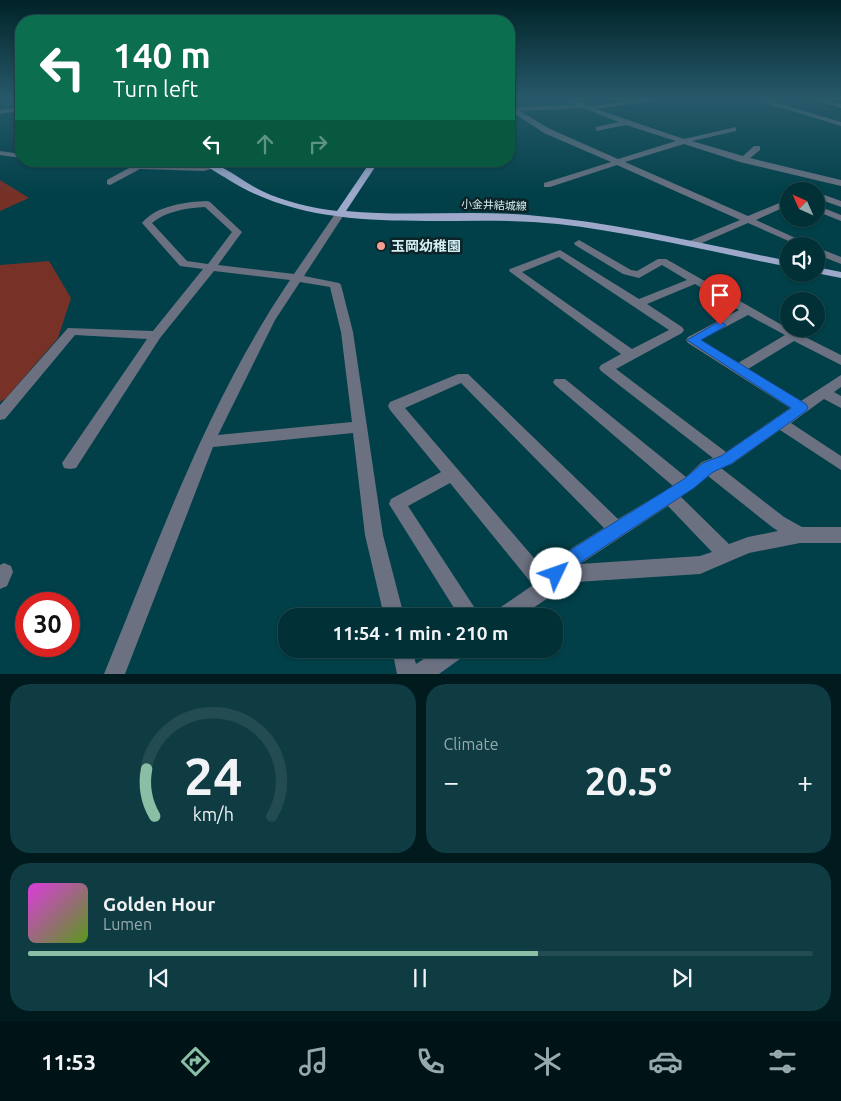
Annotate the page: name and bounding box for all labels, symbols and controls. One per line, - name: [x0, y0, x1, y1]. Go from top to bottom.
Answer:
- icon: left: [30, 35, 95, 100]
- text: 140 m: [113, 35, 211, 75]
- text: Turn left: [113, 76, 198, 101]
- icon: left: [198, 130, 226, 158]
- icon: ahead: [251, 130, 279, 158]
- icon: right: [304, 130, 332, 158]
- north arrow: [780, 182, 825, 228]
- map controls: [780, 182, 825, 337]
- street label: 小金井結城線: [461, 198, 527, 212]
- button: sound: [780, 237, 825, 282]
- place label: 玉岡幼稚園: [391, 238, 461, 254]
- marker: 玉岡幼稚園: [375, 240, 387, 252]
- pin: [699, 274, 741, 325]
- icon: arrive: [706, 281, 734, 309]
- button: search: [780, 292, 825, 337]
- position arrow: [529, 547, 581, 599]
- speed limit sign: 30: [15, 592, 80, 657]
- text: 11:54 · 1 min · 210 m: [333, 622, 508, 644]
- text: Climate: [444, 735, 499, 753]
- text: 24: [183, 747, 242, 805]
- text: 20.5°: [585, 760, 672, 802]
- text: −: [444, 766, 459, 797]
- text: +: [797, 766, 813, 797]
- text: km/h: [192, 804, 233, 824]
- text: Golden Hour: [103, 893, 215, 915]
- text: Lumen: [103, 915, 152, 933]
- icon: previous: [145, 964, 173, 992]
- icon: pause: [406, 964, 434, 992]
- icon: next: [668, 964, 696, 992]
- icon: directions: [178, 1044, 213, 1079]
- icon: music: [296, 1044, 331, 1079]
- icon: phone: [413, 1044, 448, 1079]
- icon: climate: [530, 1044, 565, 1079]
- icon: car: [648, 1044, 683, 1079]
- icon: filters: [765, 1044, 800, 1079]
- text: 11:53: [41, 1049, 96, 1074]

